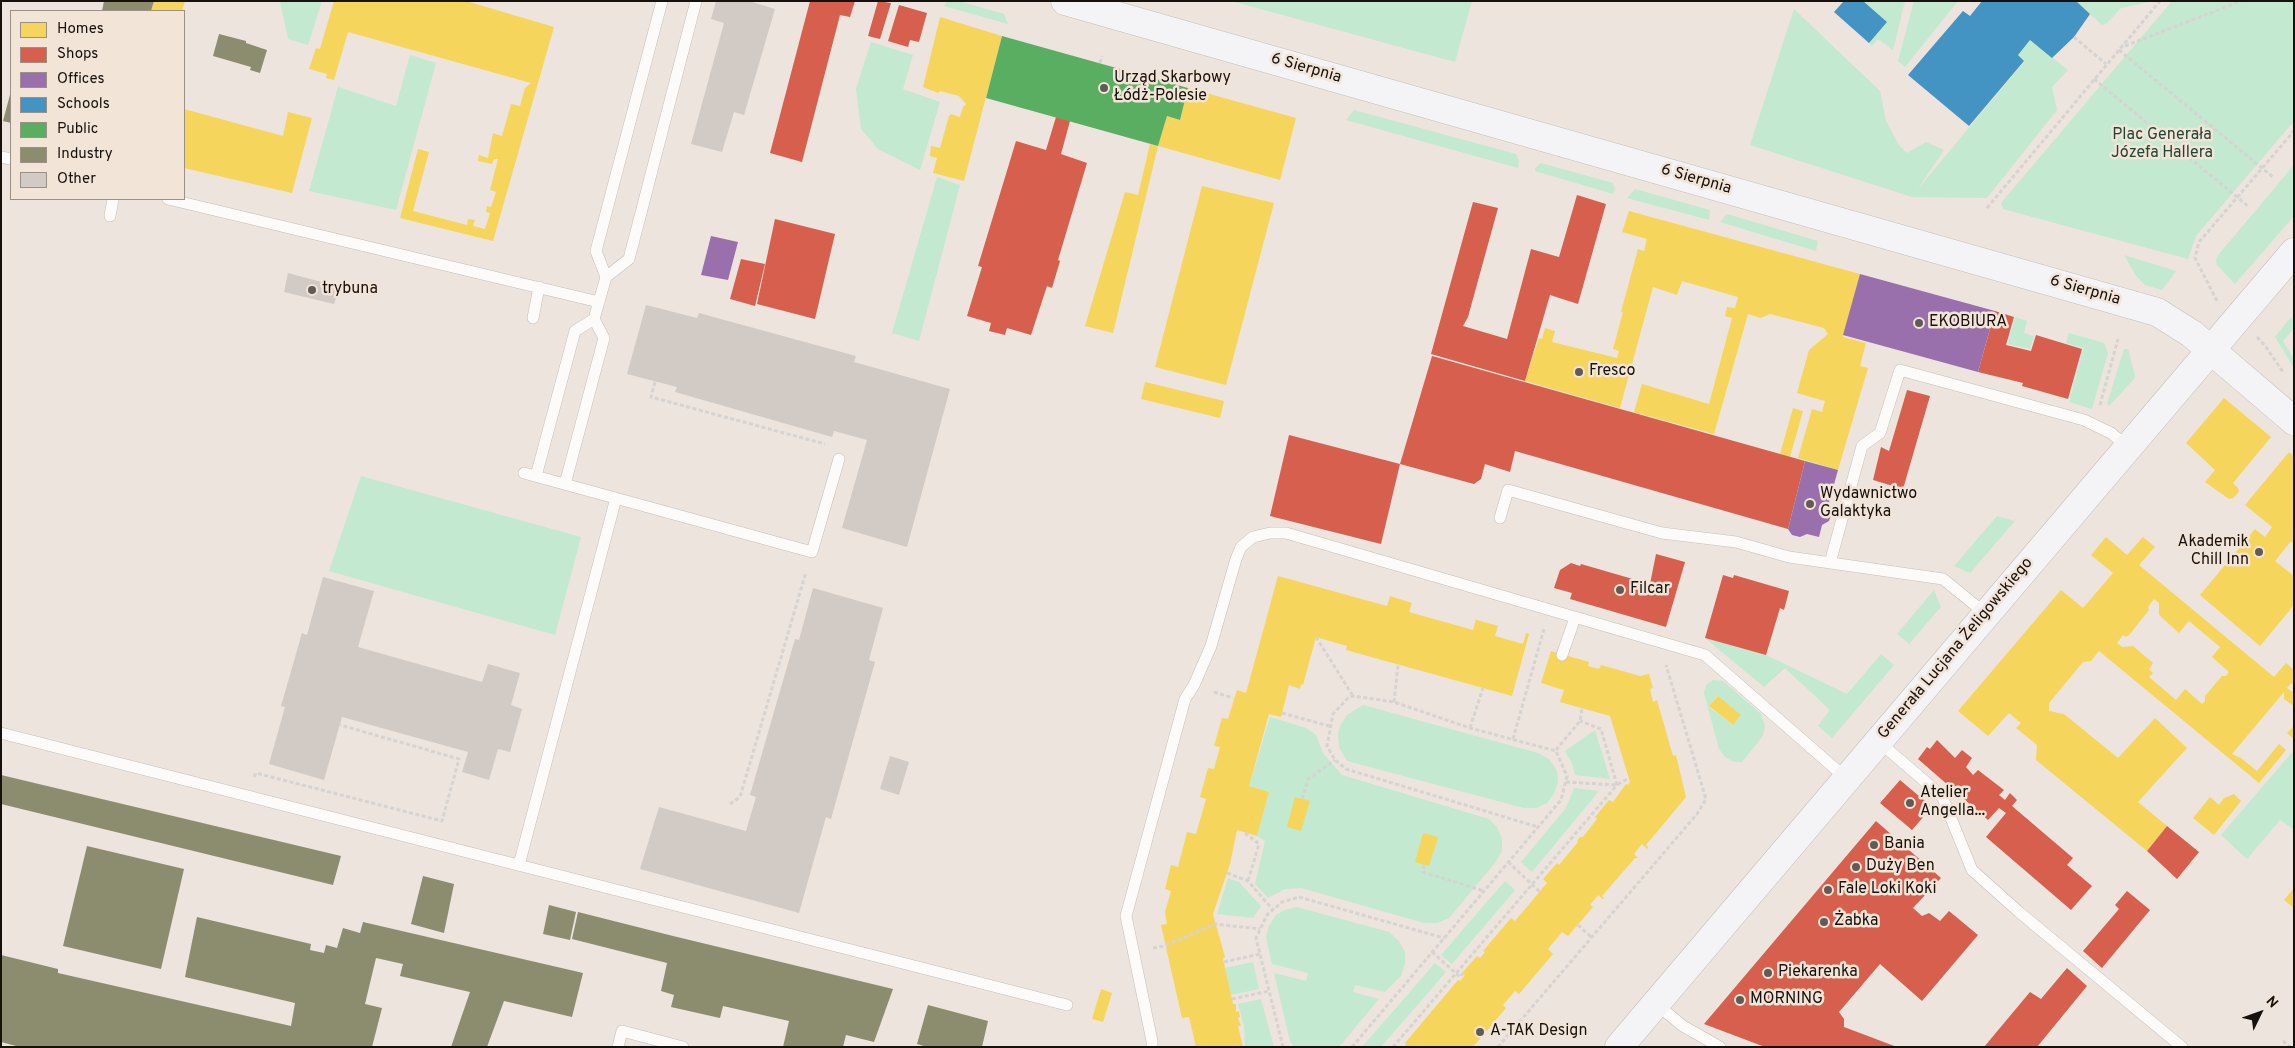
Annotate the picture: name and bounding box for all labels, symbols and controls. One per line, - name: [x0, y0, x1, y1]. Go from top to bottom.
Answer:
- legend: [10, 10, 185, 200]
- text: Homes: [57, 20, 104, 39]
- text: Shops: [57, 45, 98, 64]
- street label: 6 Sierpnia: [1269, 50, 1343, 88]
- place label: Urząd Skarbowy Łódż-Polesie: [1114, 69, 1231, 107]
- text: Offices: [57, 70, 104, 89]
- marker: Urząd Skarbowy Łódż-Polesie: [1098, 82, 1110, 94]
- text: Schools: [57, 95, 110, 114]
- text: Public: [57, 120, 98, 139]
- park label: Plac Generała Józefa Hallera: [2111, 126, 2213, 164]
- text: Industry: [57, 145, 113, 164]
- street label: 6 Sierpnia: [1659, 161, 1733, 199]
- text: Other: [57, 170, 96, 189]
- street label: 6 Sierpnia: [2048, 272, 2122, 310]
- place label: trybuna: [322, 280, 378, 300]
- marker: trybuna: [306, 284, 318, 296]
- place label: EKOBIURA: [1929, 313, 2007, 333]
- marker: EKOBIURA: [1913, 317, 1925, 329]
- place label: Fresco: [1589, 362, 1635, 382]
- marker: Fresco: [1573, 366, 1585, 378]
- place label: Wydawnictwo Galaktyka: [1820, 485, 1917, 523]
- marker: Wydawnictwo Galaktyka: [1804, 498, 1816, 510]
- place label: Akademik Chill Inn: [2178, 533, 2249, 571]
- marker: Akademik Chill Inn: [2253, 546, 2265, 558]
- street label: Generała Lucjana Żeligowskiego: [1874, 554, 2038, 744]
- place label: Filcar: [1630, 580, 1670, 600]
- marker: Filcar: [1614, 584, 1626, 596]
- place label: Atelier Angella...: [1920, 784, 1985, 822]
- marker: Atelier Angella...: [1904, 797, 1916, 809]
- place label: Bania: [1884, 835, 1925, 855]
- marker: Bania: [1868, 839, 1880, 851]
- place label: Duży Ben: [1866, 857, 1935, 877]
- marker: Duży Ben: [1850, 861, 1862, 873]
- place label: Fale Loki Koki: [1838, 880, 1937, 900]
- marker: Fale Loki Koki: [1822, 884, 1834, 896]
- place label: Żabka: [1834, 912, 1878, 932]
- marker: Żabka: [1818, 916, 1830, 928]
- place label: Piekarenka: [1778, 963, 1858, 983]
- marker: Piekarenka: [1762, 967, 1774, 979]
- north arrow: [2235, 988, 2285, 1038]
- place label: MORNING: [1750, 990, 1823, 1010]
- text: N: [2262, 993, 2281, 1012]
- marker: MORNING: [1734, 994, 1746, 1006]
- place label: A-TAK Design: [1490, 1022, 1587, 1042]
- marker: A-TAK Design: [1474, 1026, 1486, 1038]

